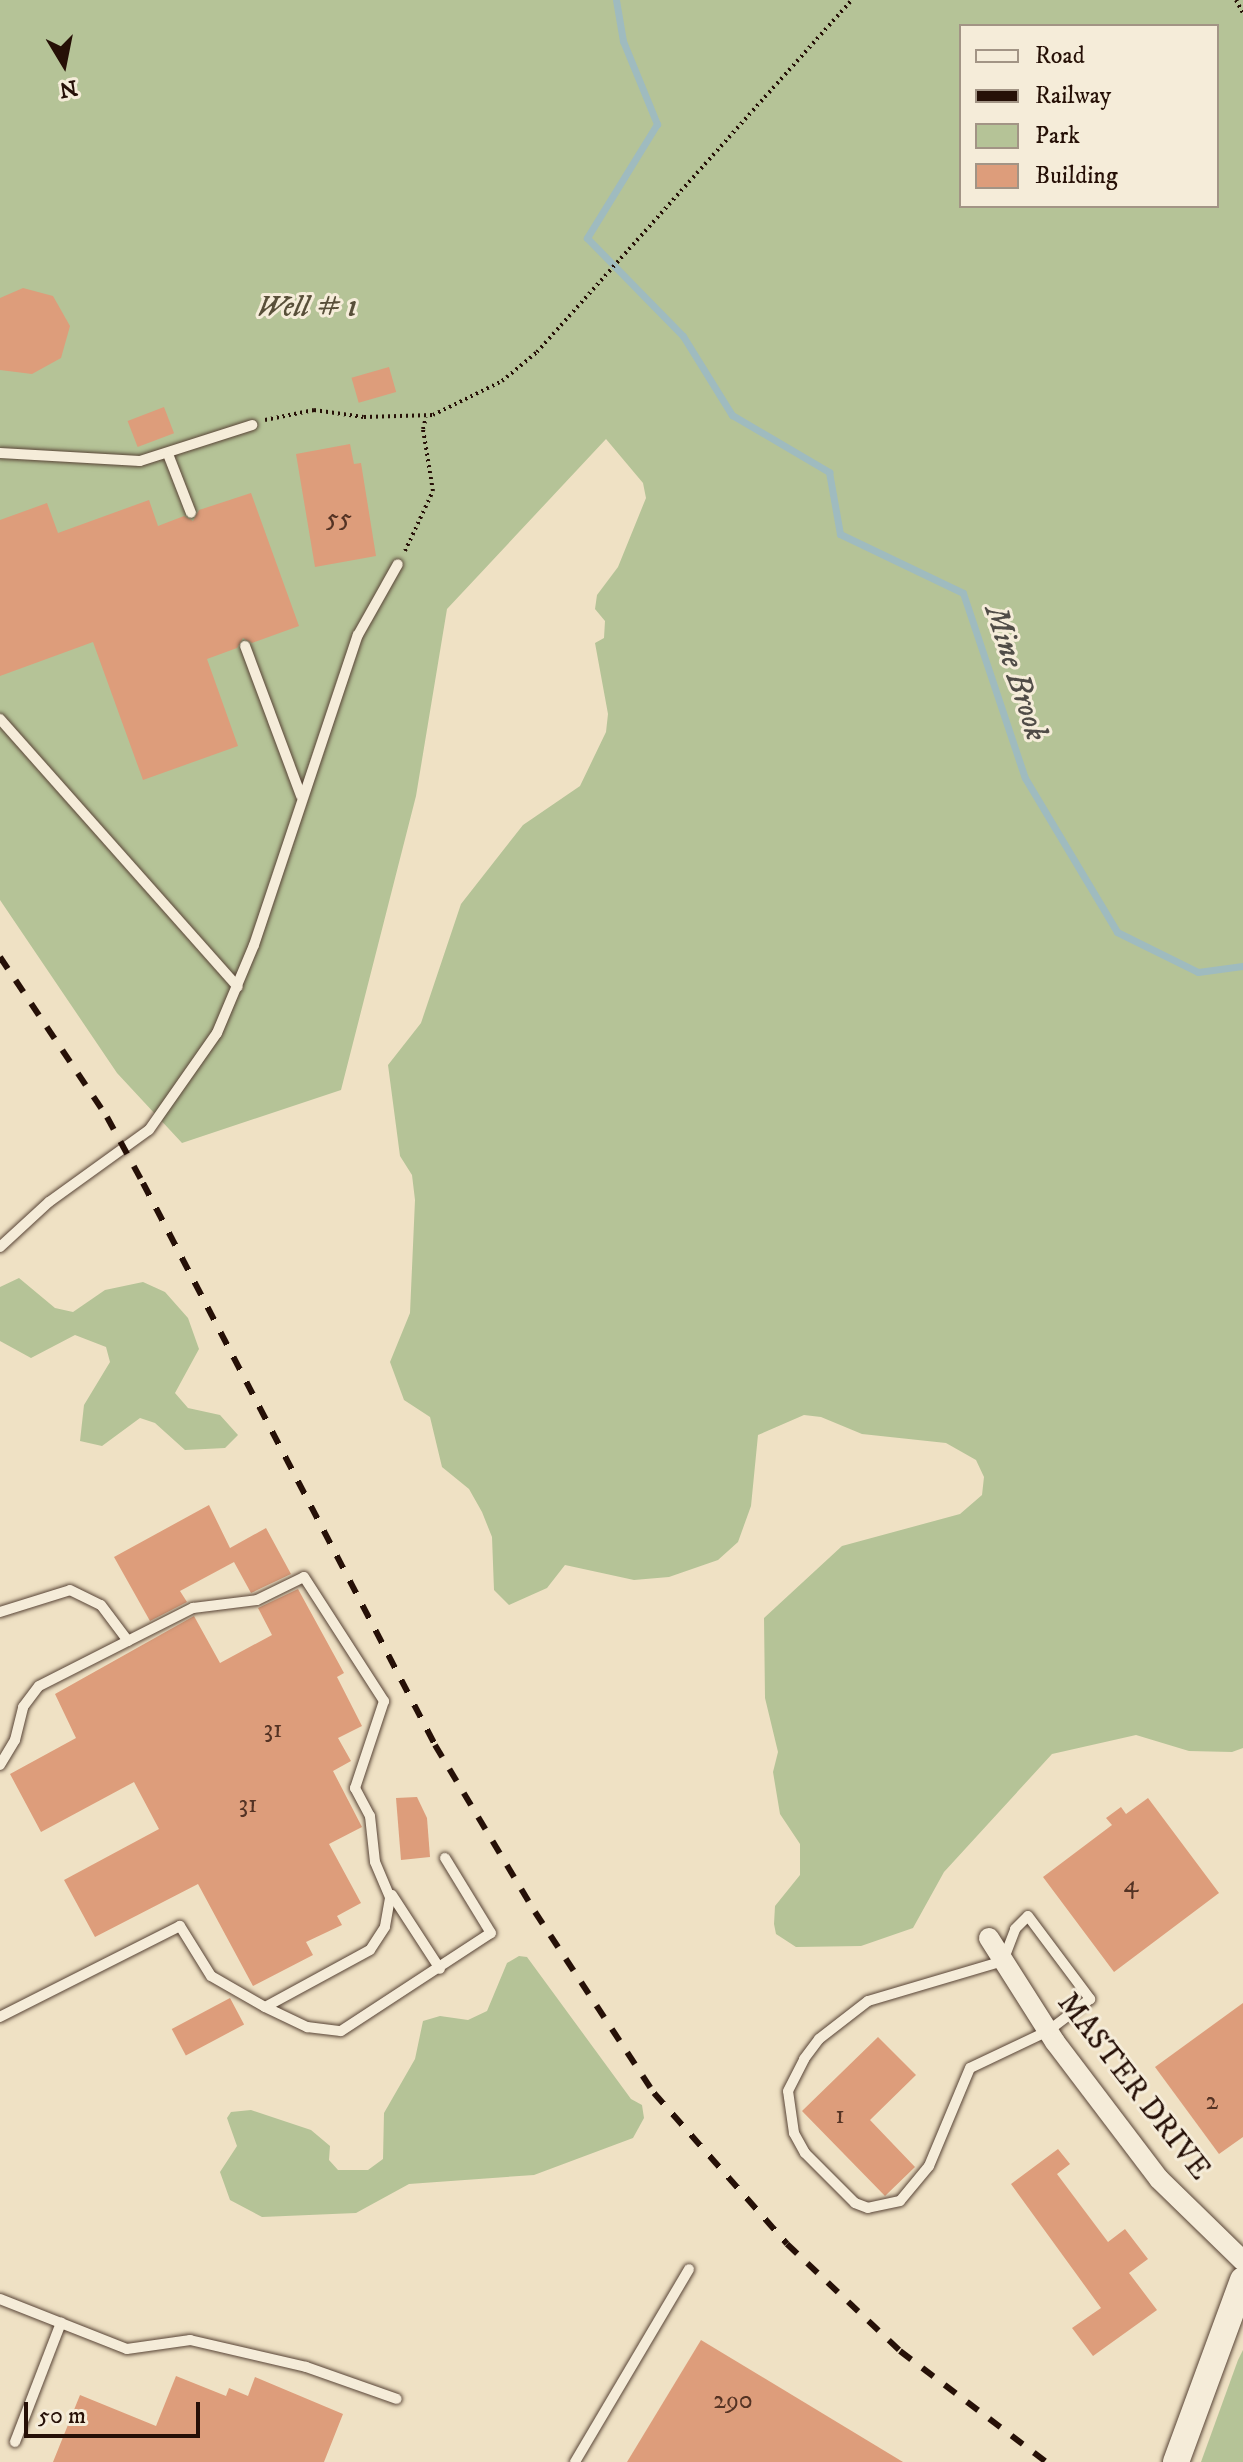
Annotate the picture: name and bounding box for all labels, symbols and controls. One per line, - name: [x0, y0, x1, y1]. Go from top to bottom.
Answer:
- north arrow: [24, 24, 104, 104]
- legend: [959, 24, 1219, 208]
- text: Road: [1035, 41, 1085, 71]
- text: N: [57, 73, 79, 103]
- text: Railway: [1035, 81, 1111, 111]
- text: Park: [1035, 121, 1080, 151]
- text: Building: [1035, 161, 1118, 191]
- park label: Well # 1: [257, 290, 357, 326]
- house number: 55: [326, 503, 352, 535]
- water label: Mine Brook: [975, 600, 1055, 746]
- house number: 31: [263, 1714, 283, 1746]
- house number: 31: [238, 1789, 258, 1821]
- house number: 4: [1124, 1869, 1138, 1901]
- street label: MASTER DRIVE: [1049, 1986, 1217, 2188]
- house number: 2: [1206, 2086, 1218, 2118]
- house number: 1: [835, 2100, 845, 2132]
- house number: 290: [713, 2385, 753, 2417]
- scale bar: [28, 2386, 204, 2436]
- text: 50 m: [38, 2401, 86, 2431]

